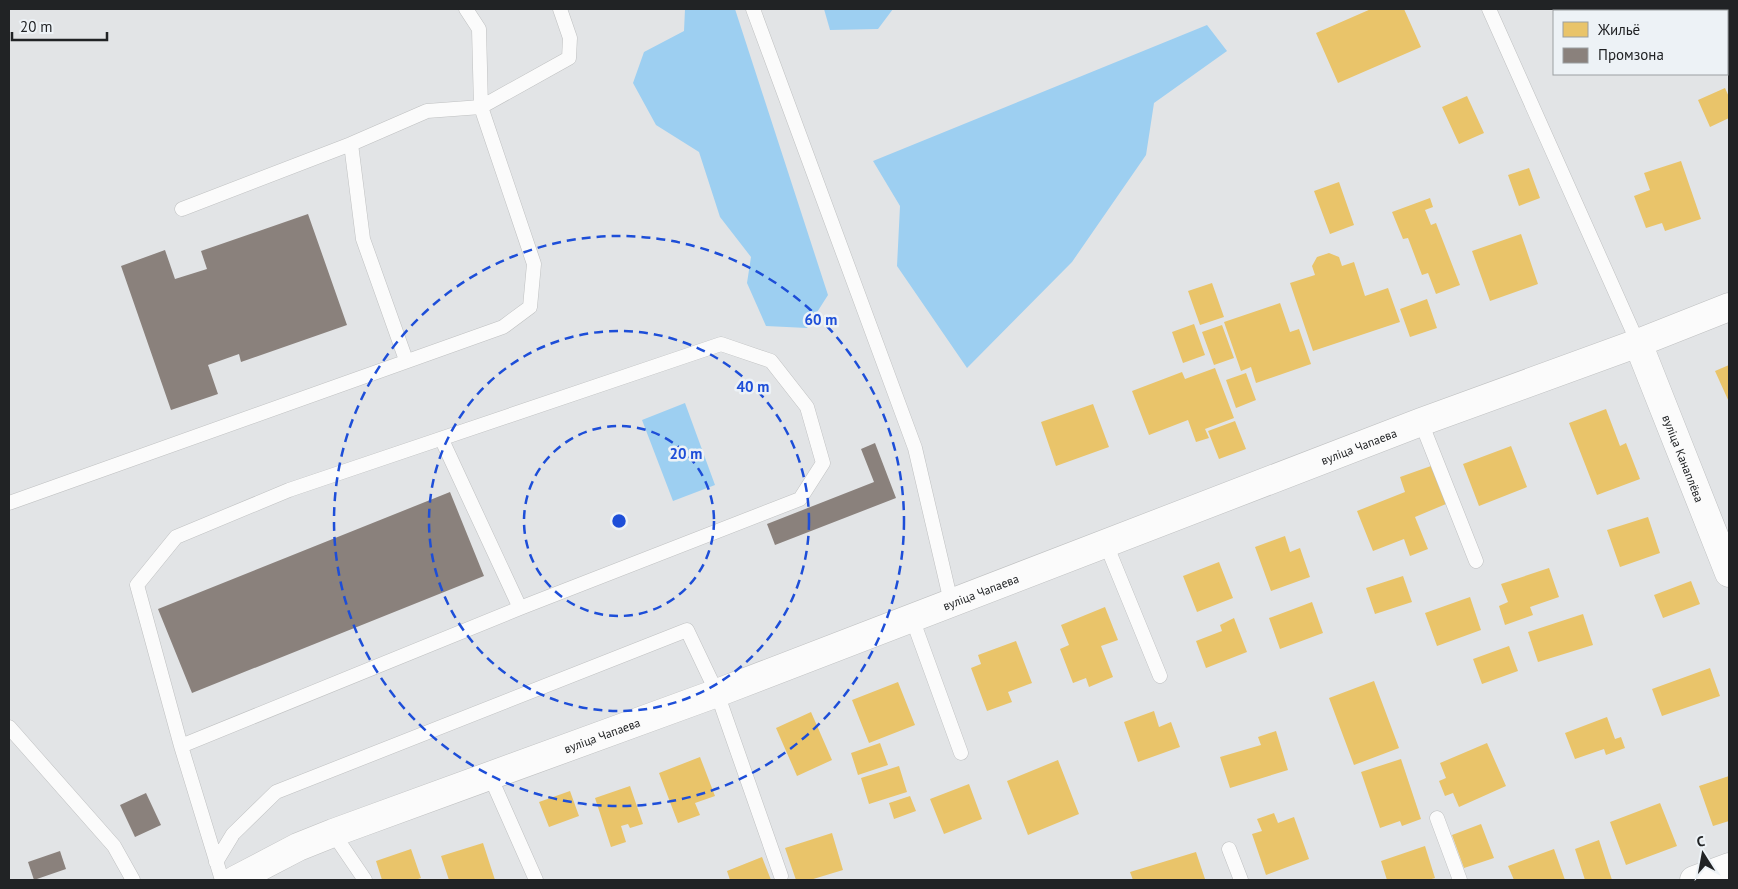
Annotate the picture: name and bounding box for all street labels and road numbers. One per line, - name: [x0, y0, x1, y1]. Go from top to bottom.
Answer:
- street label: вуліца Канаплёва: [1660, 412, 1708, 504]
- street label: вуліца Чапаева: [1318, 425, 1399, 467]
- street label: вуліца Чапаева: [941, 570, 1021, 613]
- street label: вуліца Чапаева: [562, 714, 642, 756]

